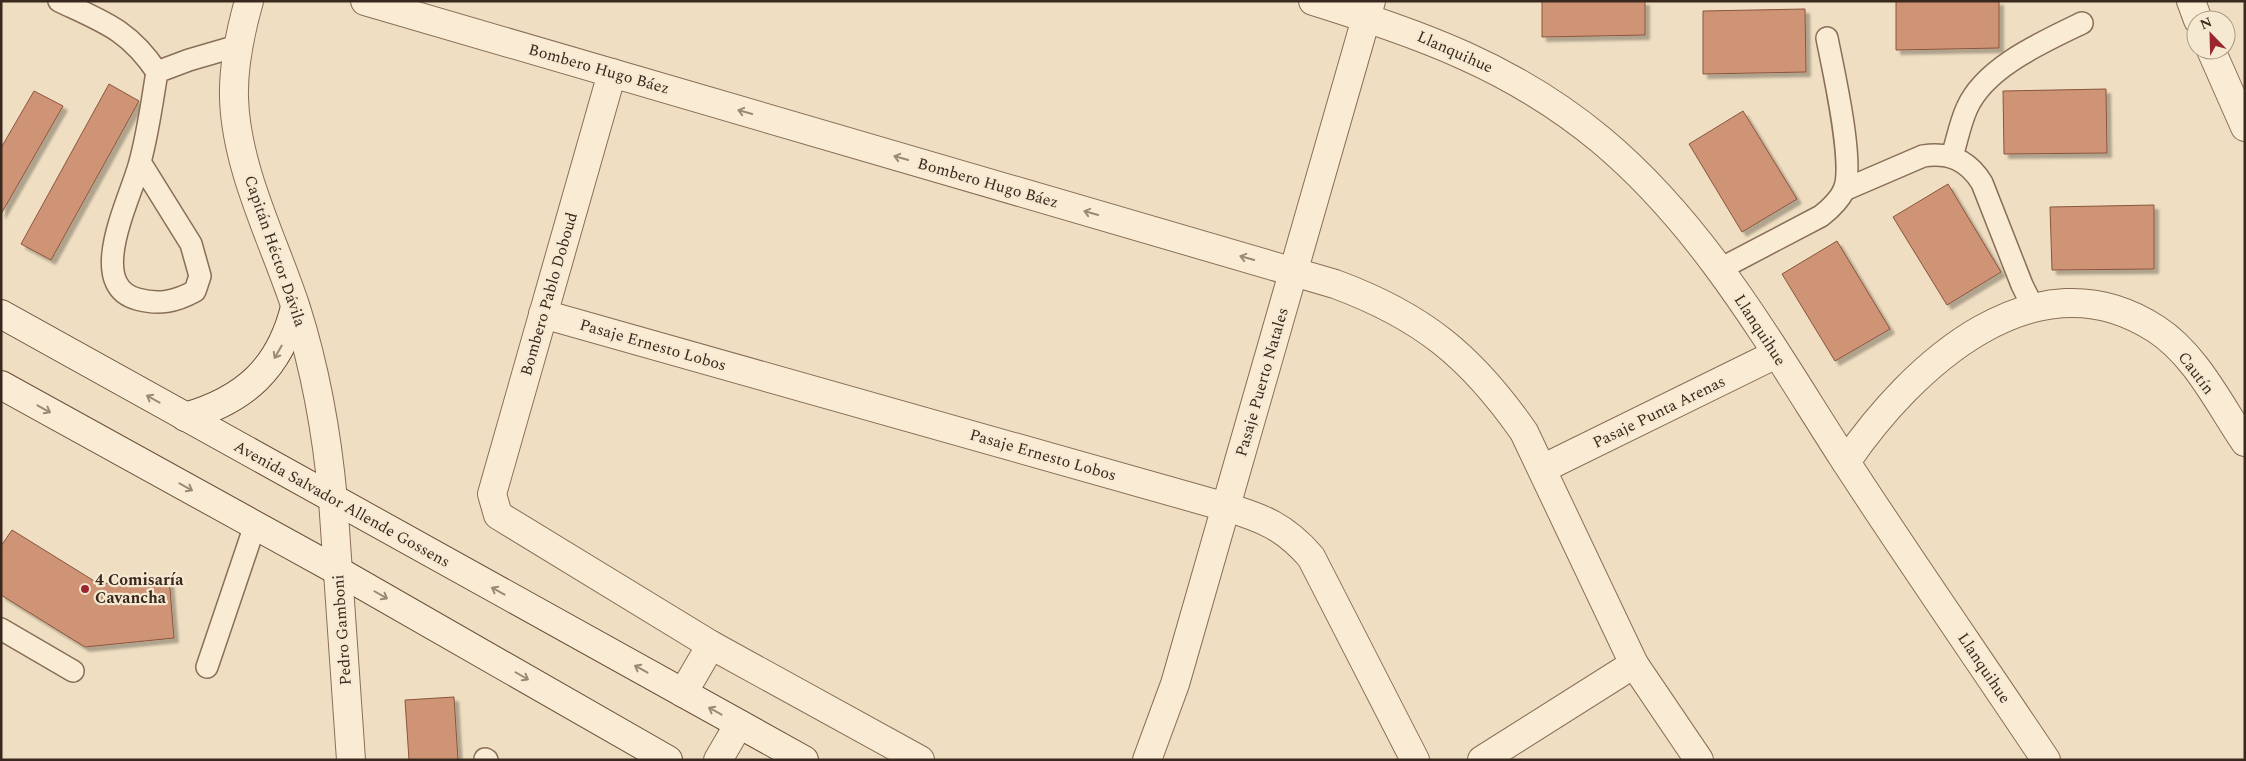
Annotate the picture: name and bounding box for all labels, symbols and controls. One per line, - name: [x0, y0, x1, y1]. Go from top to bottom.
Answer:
- north arrow: [2186, 10, 2236, 60]
- text: N: [2197, 12, 2215, 35]
- street label: Llanquihue: [1413, 25, 1497, 79]
- street label: Bombero Hugo Báez: [526, 37, 672, 101]
- one-way arrow: [738, 107, 754, 116]
- street label: Bombero Hugo Báez: [915, 151, 1061, 215]
- one-way arrow: [893, 152, 909, 162]
- street label: Capitán Héctor Dávila: [238, 172, 312, 330]
- one-way arrow: [1083, 207, 1099, 217]
- street label: Bombero Pablo Doboud: [514, 209, 584, 379]
- one-way arrow: [1239, 253, 1255, 263]
- street label: Llanquihue: [1728, 290, 1792, 370]
- street label: Pasaje Puerto Natales: [1229, 305, 1295, 459]
- street label: Pasaje Ernesto Lobos: [577, 313, 729, 377]
- one-way arrow: [273, 344, 283, 359]
- street label: Cautín: [2172, 346, 2220, 400]
- street label: Pasaje Punta Arenas: [1588, 369, 1730, 455]
- one-way arrow: [147, 394, 161, 404]
- one-way arrow: [36, 404, 51, 414]
- street label: Pasaje Ernesto Lobos: [967, 423, 1119, 487]
- street label: Avenida Salvador Allende Gossens: [229, 434, 455, 574]
- one-way arrow: [179, 482, 194, 492]
- place label: 4 Comisaría Cavancha: [95, 568, 184, 610]
- street label: Pedro Gamboni: [326, 574, 358, 686]
- marker: 4 Comisaría Cavancha: [79, 583, 91, 595]
- one-way arrow: [491, 586, 506, 596]
- one-way arrow: [373, 591, 387, 601]
- street label: Llanquihue: [1951, 628, 2017, 708]
- one-way arrow: [634, 664, 648, 674]
- one-way arrow: [514, 671, 529, 681]
- one-way arrow: [709, 705, 723, 715]

